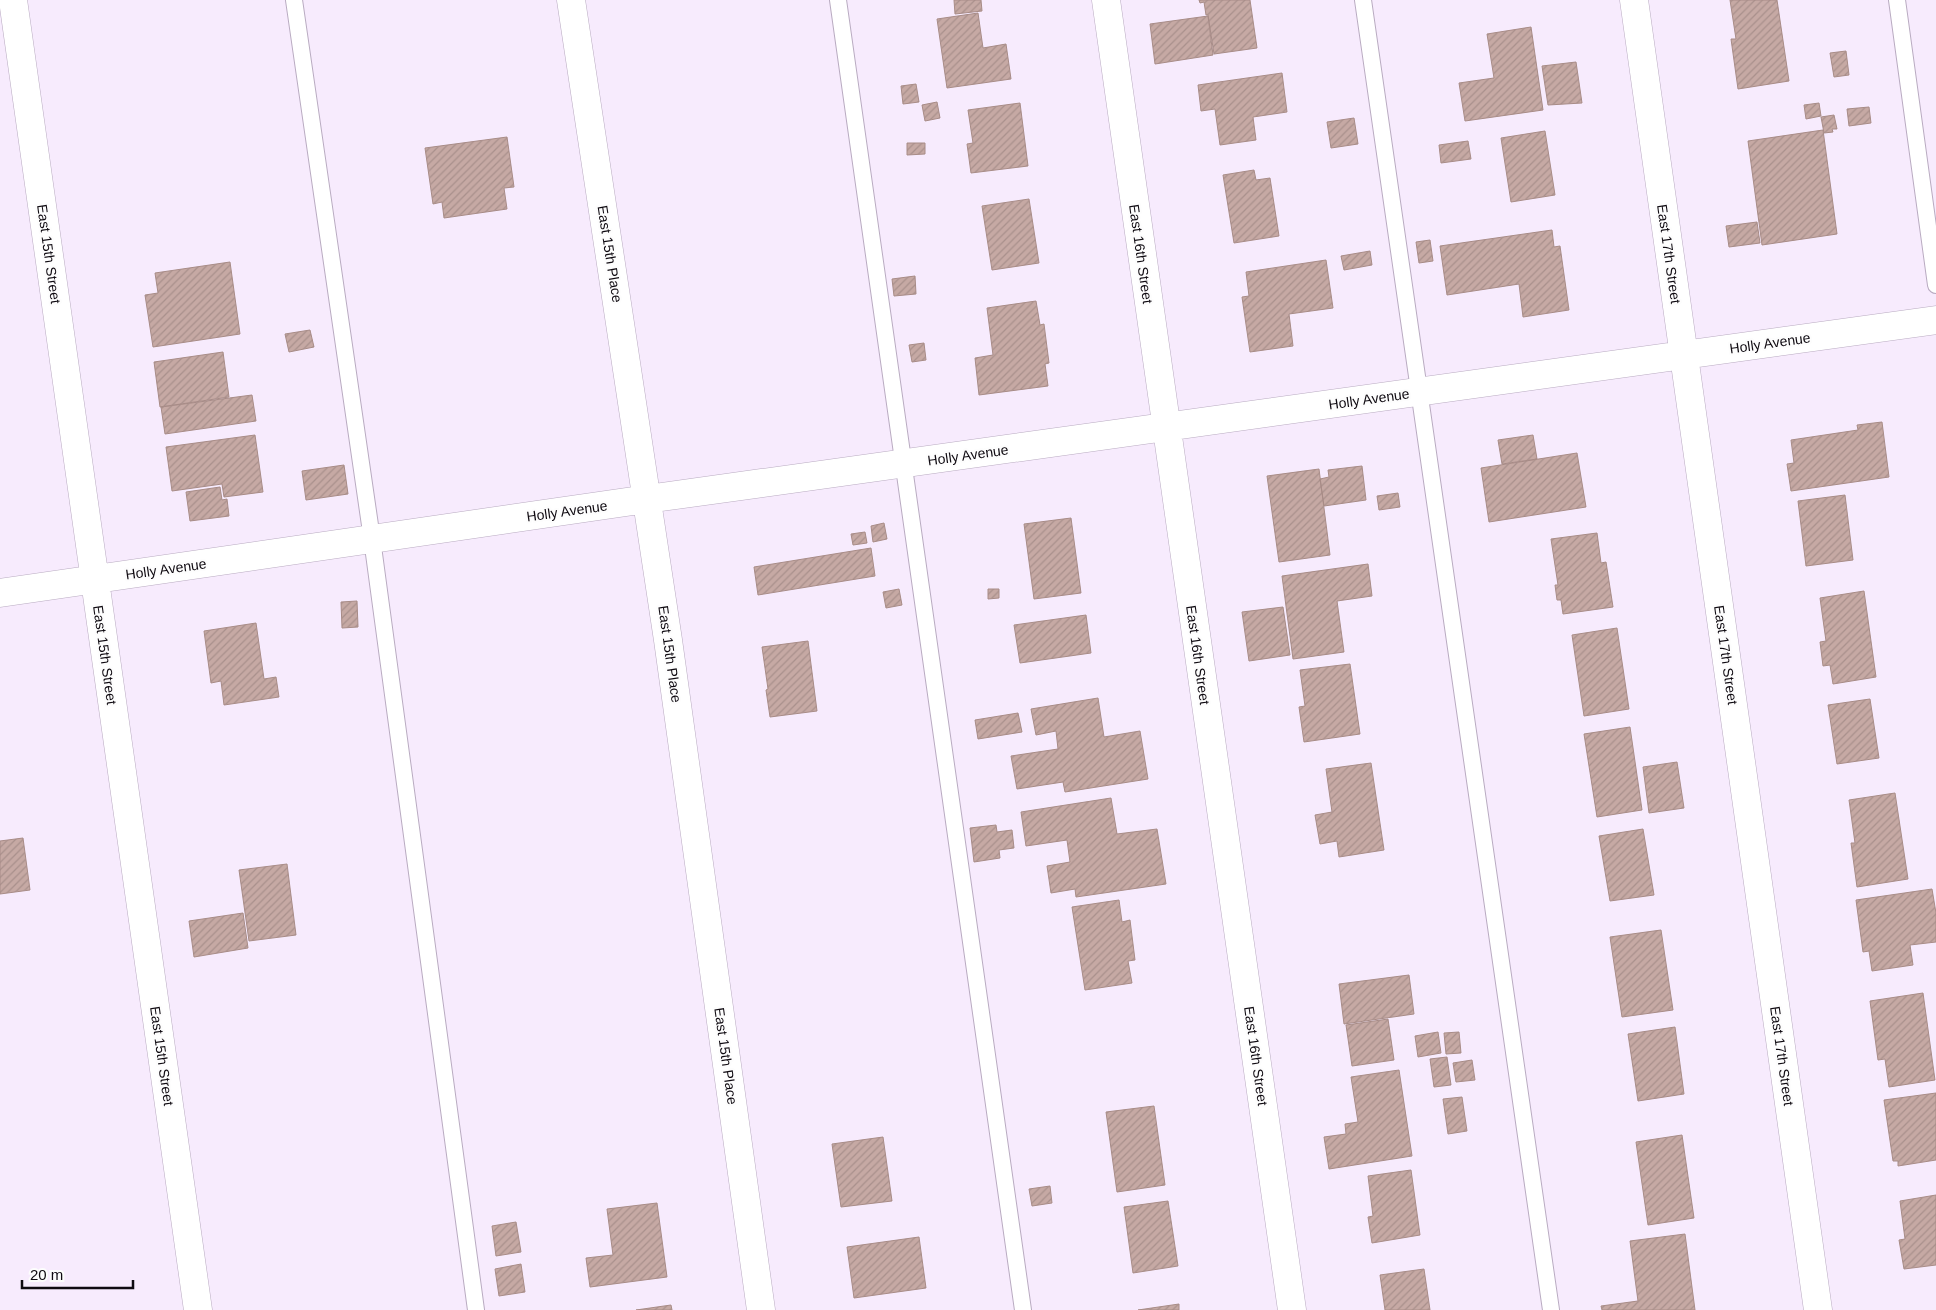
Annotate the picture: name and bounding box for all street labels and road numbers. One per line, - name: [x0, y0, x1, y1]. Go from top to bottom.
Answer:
- street label: East 15th Street: [34, 203, 64, 305]
- street label: East 16th Street: [1126, 203, 1156, 305]
- street label: East 17th Street: [1654, 203, 1684, 305]
- street label: East 15th Place: [594, 204, 626, 304]
- street label: Holly Avenue: [1729, 329, 1812, 357]
- street label: Holly Avenue: [1328, 385, 1411, 413]
- street label: Holly Avenue: [927, 441, 1010, 469]
- street label: Holly Avenue: [526, 497, 609, 525]
- street label: Holly Avenue: [125, 555, 208, 583]
- street label: East 15th Street: [90, 604, 120, 706]
- street label: East 15th Place: [655, 604, 685, 704]
- street label: East 16th Street: [1183, 604, 1213, 706]
- street label: East 17th Street: [1711, 604, 1741, 706]
- street label: East 15th Street: [147, 1005, 177, 1107]
- street label: East 16th Street: [1241, 1005, 1271, 1107]
- street label: East 17th Street: [1767, 1005, 1797, 1107]
- street label: East 15th Place: [711, 1006, 741, 1106]

